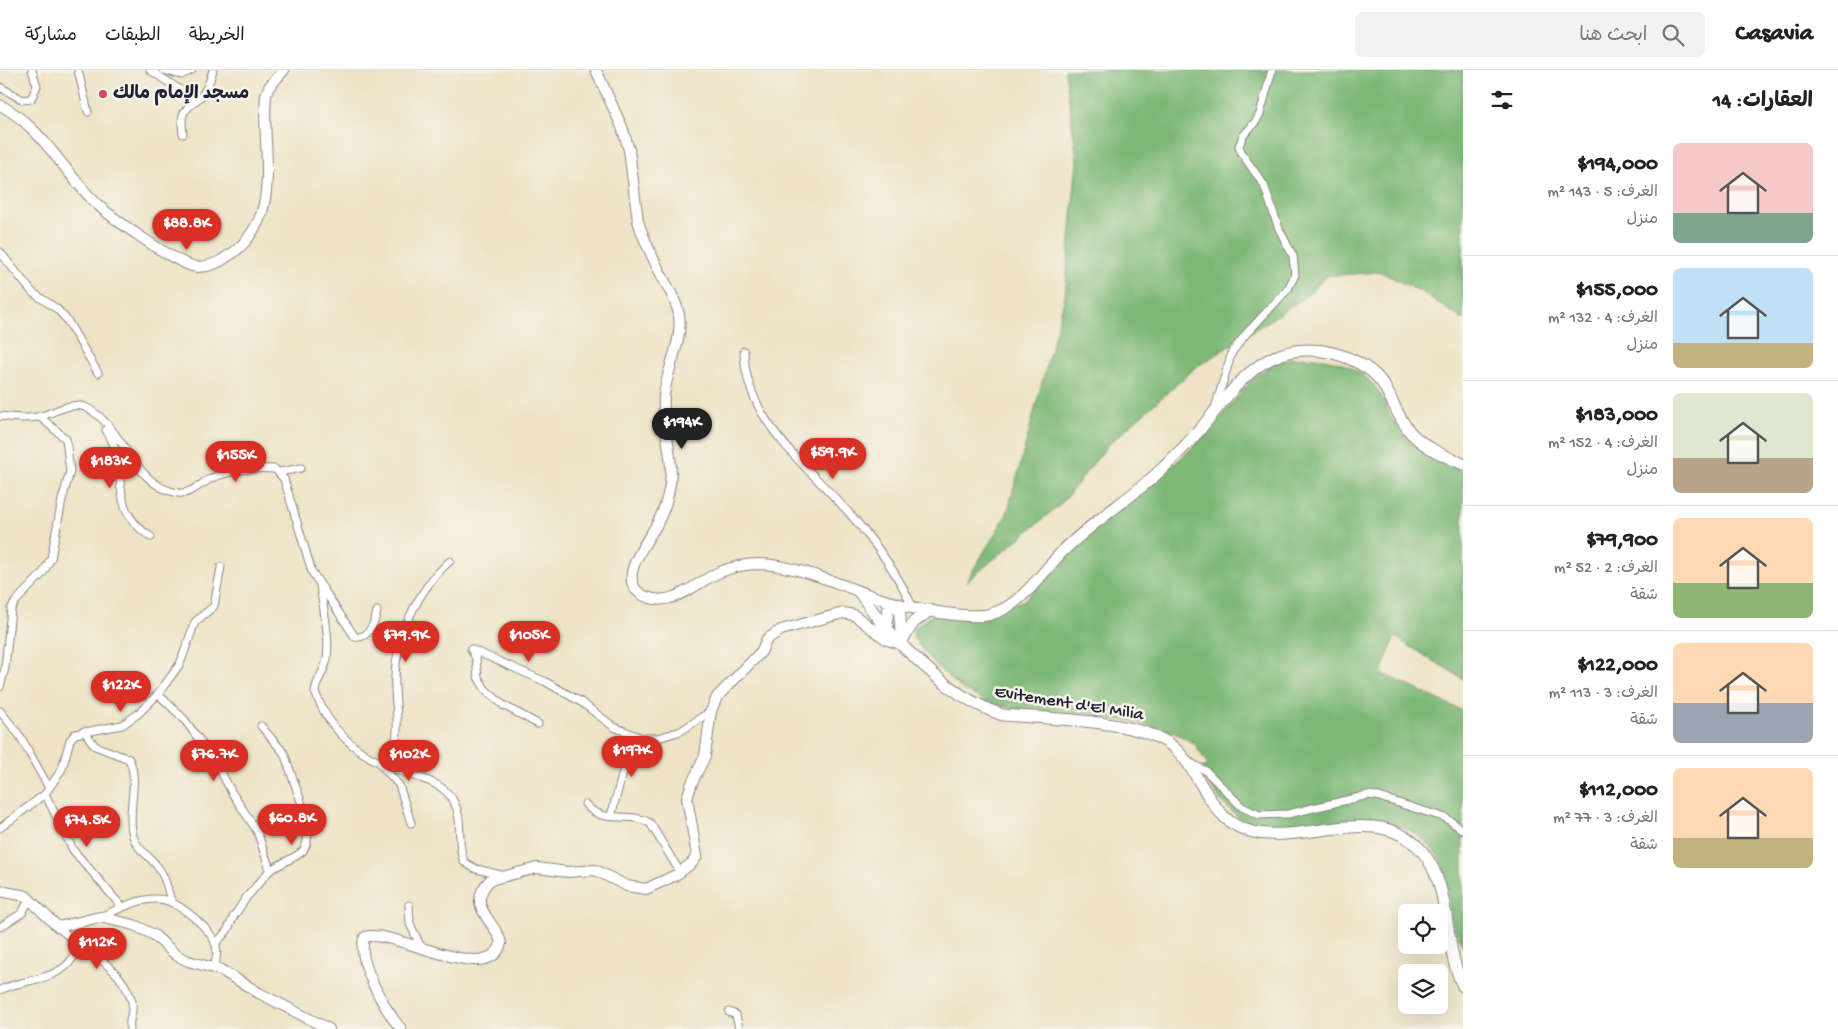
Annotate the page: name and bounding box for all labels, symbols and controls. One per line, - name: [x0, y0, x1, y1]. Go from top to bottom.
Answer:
- search box: [1355, 12, 1705, 57]
- text: Casavia: [1735, 20, 1813, 49]
- icon: search: [1659, 21, 1687, 49]
- text: ابحث هنا: [1579, 25, 1647, 48]
- text: مشاركة: [25, 26, 77, 47]
- text: الطبقات: [105, 26, 161, 47]
- text: الخريطة: [189, 26, 245, 47]
- place label: مسجد الإمام مالك: [113, 84, 249, 106]
- icon: filters: [1488, 86, 1516, 114]
- marker: مسجد الإمام مالك: [97, 88, 109, 100]
- text: العقارات: 14: [1713, 90, 1813, 115]
- text: $194,000: [1577, 153, 1658, 178]
- icon: home: [1713, 163, 1773, 223]
- text: الغرف: 5 · 143 m²: [1547, 184, 1658, 203]
- pin: $88.8K: [146, 208, 228, 251]
- text: منزل: [1626, 211, 1658, 230]
- text: $88.8K: [163, 215, 211, 234]
- text: $155,000: [1576, 279, 1658, 304]
- icon: home: [1713, 288, 1773, 348]
- text: الغرف: 4 · 132 m²: [1548, 310, 1658, 329]
- text: منزل: [1626, 337, 1658, 356]
- text: $183,000: [1575, 404, 1658, 429]
- pin: $194K: [647, 408, 717, 450]
- icon: home: [1713, 413, 1773, 473]
- text: $194K: [663, 414, 701, 433]
- text: الغرف: 4 · 152 m²: [1548, 435, 1658, 454]
- pin: $59.9K: [792, 438, 874, 480]
- pin: $155K: [201, 440, 271, 483]
- text: $59.9K: [810, 444, 856, 463]
- pin: $183K: [75, 446, 145, 489]
- text: $155K: [216, 447, 256, 466]
- text: $183K: [90, 453, 130, 472]
- text: منزل: [1626, 462, 1658, 481]
- text: $79,900: [1586, 529, 1658, 554]
- icon: home: [1713, 538, 1773, 598]
- text: الغرف: 2 · 52 m²: [1554, 560, 1658, 579]
- text: شقة: [1630, 587, 1658, 606]
- pin: $79.9K: [365, 620, 447, 663]
- pin: $105K: [494, 620, 564, 663]
- text: $79.9K: [383, 627, 429, 646]
- text: $105K: [509, 627, 549, 646]
- text: $122,000: [1577, 654, 1658, 679]
- icon: home: [1713, 663, 1773, 723]
- pin: $122K: [86, 670, 156, 713]
- text: $122K: [102, 677, 140, 696]
- street label: Evitement d'El Milia: [993, 682, 1146, 726]
- text: الغرف: 3 · 113 m²: [1549, 685, 1658, 704]
- text: شقة: [1630, 712, 1658, 731]
- pin: $197K: [597, 736, 667, 778]
- pin: $76.7K: [173, 740, 255, 782]
- pin: $102K: [374, 740, 444, 782]
- text: $197K: [613, 742, 651, 761]
- text: $76.7K: [191, 746, 237, 765]
- text: $102K: [389, 746, 429, 765]
- text: $112,000: [1579, 779, 1658, 804]
- icon: home: [1713, 788, 1773, 848]
- pin: $60.8K: [251, 804, 333, 846]
- pin: $74.5K: [46, 806, 128, 848]
- text: $60.8K: [269, 810, 315, 829]
- text: الغرف: 3 · 77 m²: [1553, 810, 1658, 829]
- text: $74.5K: [64, 812, 110, 831]
- text: شقة: [1630, 837, 1658, 856]
- map controls: [1398, 904, 1448, 1014]
- button: locate: [1398, 904, 1448, 954]
- pin: $112K: [62, 928, 132, 970]
- text: $112K: [79, 934, 115, 953]
- button: layers: [1398, 964, 1448, 1014]

